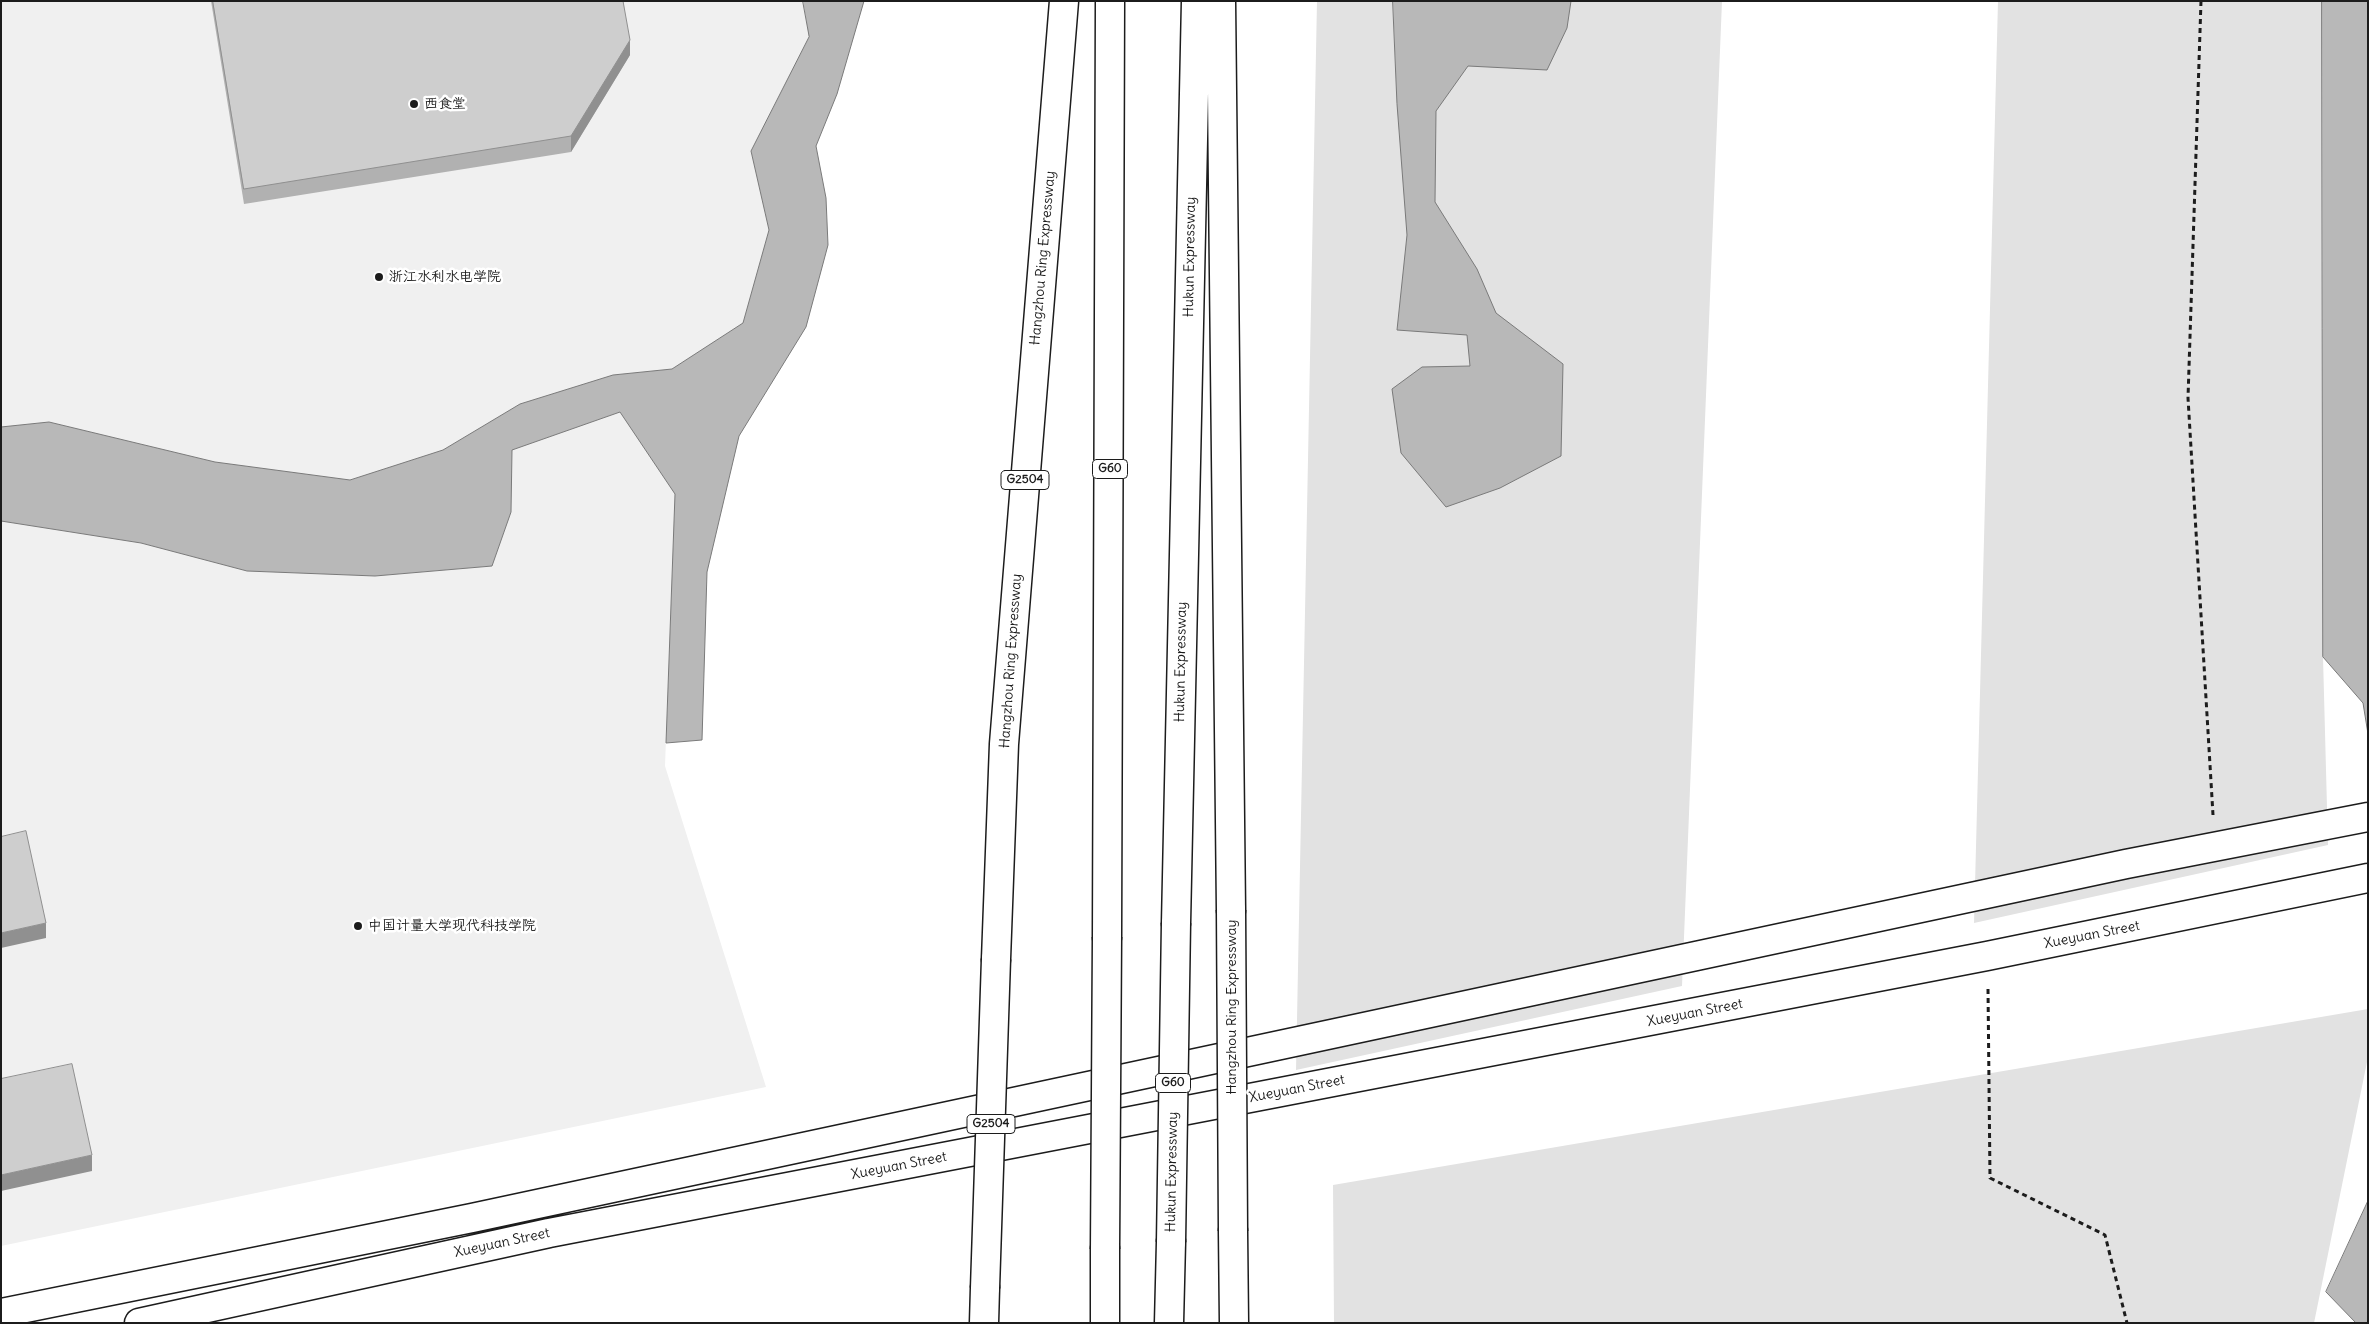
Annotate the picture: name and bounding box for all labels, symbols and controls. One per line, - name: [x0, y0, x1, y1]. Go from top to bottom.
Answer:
- place label: 西食堂: [424, 96, 466, 112]
- marker: 西食堂: [408, 98, 420, 110]
- street label: Hangzhou Ring Expressway: [1027, 170, 1059, 346]
- street label: Hukun Expressway: [1181, 197, 1199, 317]
- place label: 浙江水利水电学院: [389, 269, 501, 285]
- marker: 浙江水利水电学院: [373, 271, 385, 283]
- road number: G60: [1092, 459, 1128, 478]
- road number: G2504: [1001, 470, 1049, 490]
- street label: Hangzhou Ring Expressway: [997, 573, 1025, 749]
- street label: Hukun Expressway: [1172, 602, 1190, 722]
- street label: Xueyuan Street: [2043, 917, 2141, 953]
- place label: 中国计量大学现代科技学院: [368, 918, 536, 934]
- marker: 中国计量大学现代科技学院: [352, 920, 364, 932]
- street label: Hangzhou Ring Expressway: [1224, 920, 1240, 1094]
- street label: Xueyuan Street: [1646, 995, 1744, 1031]
- street label: Xueyuan Street: [1248, 1071, 1346, 1107]
- road number: G60: [1156, 1074, 1190, 1092]
- street label: Hukun Expressway: [1163, 1112, 1181, 1232]
- road number: G2504: [967, 1114, 1015, 1134]
- street label: Xueyuan Street: [850, 1148, 948, 1184]
- street label: Xueyuan Street: [453, 1225, 551, 1261]

